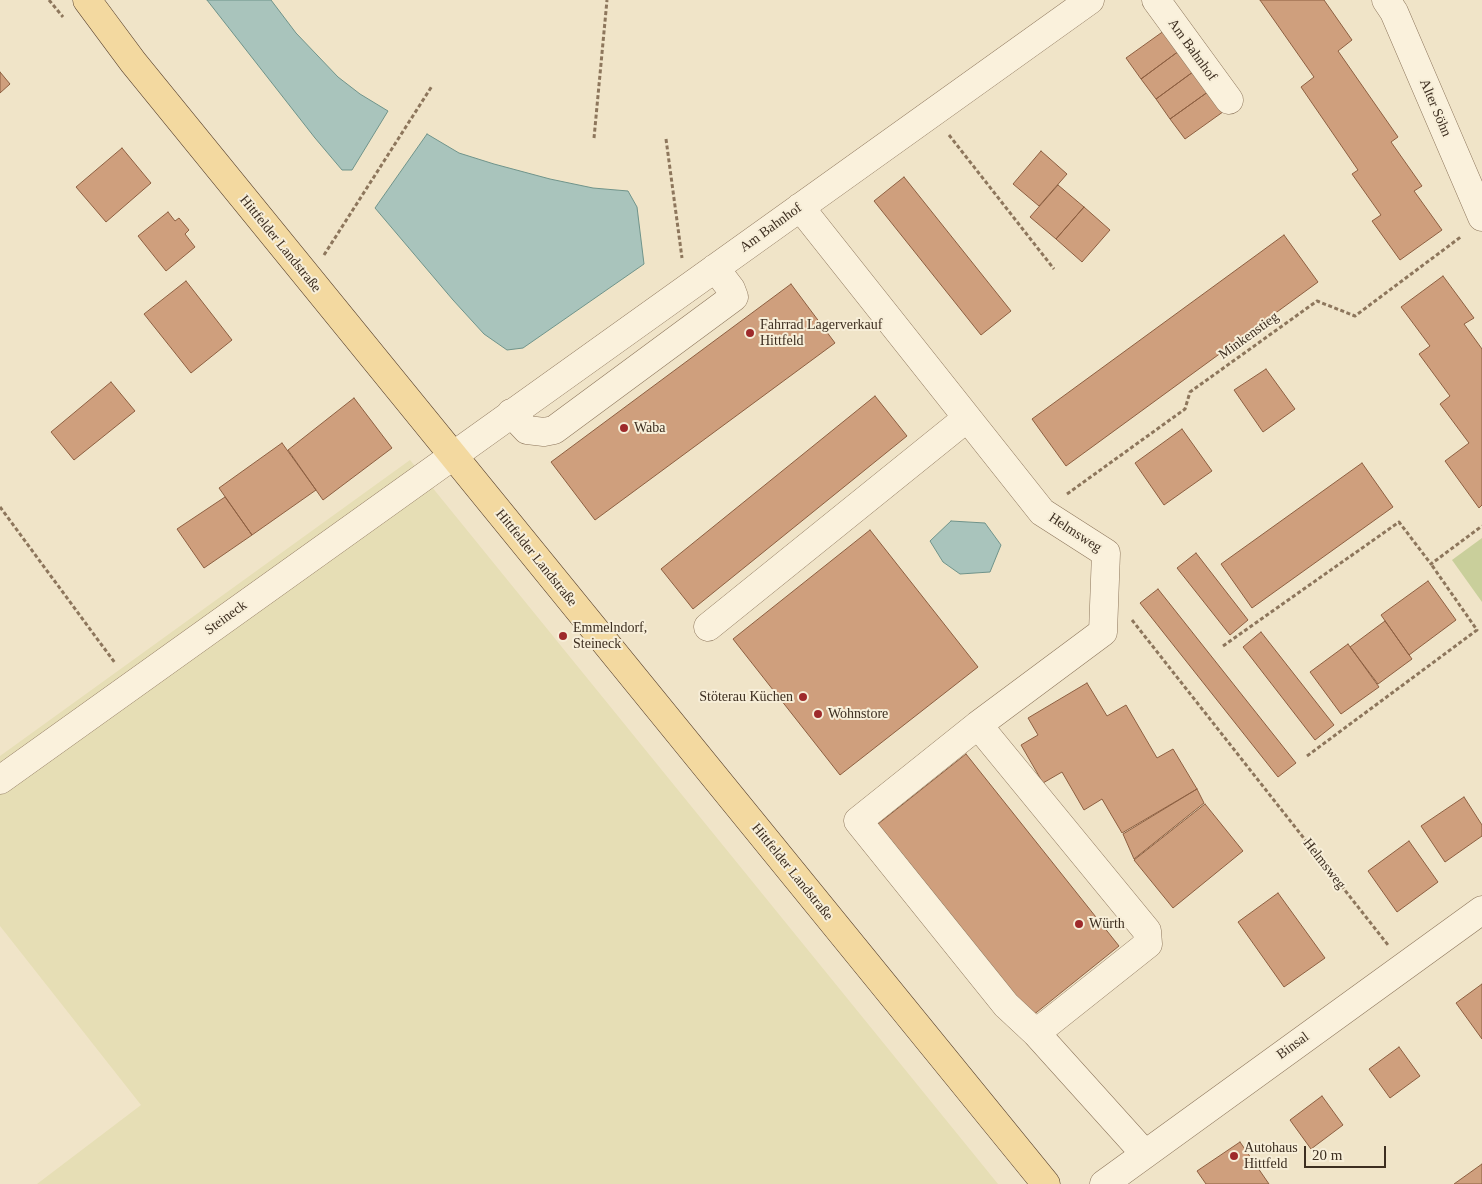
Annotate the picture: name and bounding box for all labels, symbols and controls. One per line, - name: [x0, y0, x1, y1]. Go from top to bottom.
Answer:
- street label: Am Bahnhof: [1164, 16, 1220, 84]
- street label: Alter Söhn: [1415, 77, 1455, 139]
- street label: Hittfelder Landstraße: [236, 192, 324, 296]
- street label: Am Bahnhof: [737, 200, 805, 256]
- street label: Minkenstieg: [1216, 309, 1282, 363]
- place label: Fahrrad Lagerverkauf Hittfeld: [760, 317, 882, 350]
- marker: Fahrrad Lagerverkauf Hittfeld: [744, 327, 756, 339]
- place label: Waba: [634, 420, 666, 436]
- marker: Waba: [618, 422, 630, 434]
- street label: Hittfelder Landstraße: [492, 506, 580, 610]
- street label: Helmsweg: [1045, 510, 1105, 556]
- street label: Steineck: [202, 597, 250, 639]
- place label: Emmelndorf, Steineck: [573, 620, 647, 652]
- marker: Emmelndorf, Steineck: [557, 630, 569, 642]
- place label: Stöterau Küchen: [699, 689, 793, 705]
- marker: Stöterau Küchen: [797, 691, 809, 703]
- place label: Wohnstore: [828, 706, 888, 722]
- marker: Wohnstore: [812, 708, 824, 720]
- street label: Hittfelder Landstraße: [748, 820, 836, 924]
- street label: Helmsweg: [1299, 835, 1349, 893]
- place label: Würth: [1089, 916, 1125, 932]
- marker: Würth: [1073, 918, 1085, 930]
- street label: Binsal: [1274, 1029, 1312, 1063]
- scale bar: [1307, 1136, 1390, 1168]
- place label: Autohaus Hittfeld: [1244, 1140, 1298, 1172]
- text: 20 m: [1312, 1147, 1342, 1163]
- marker: Autohaus Hittfeld: [1228, 1150, 1240, 1162]

